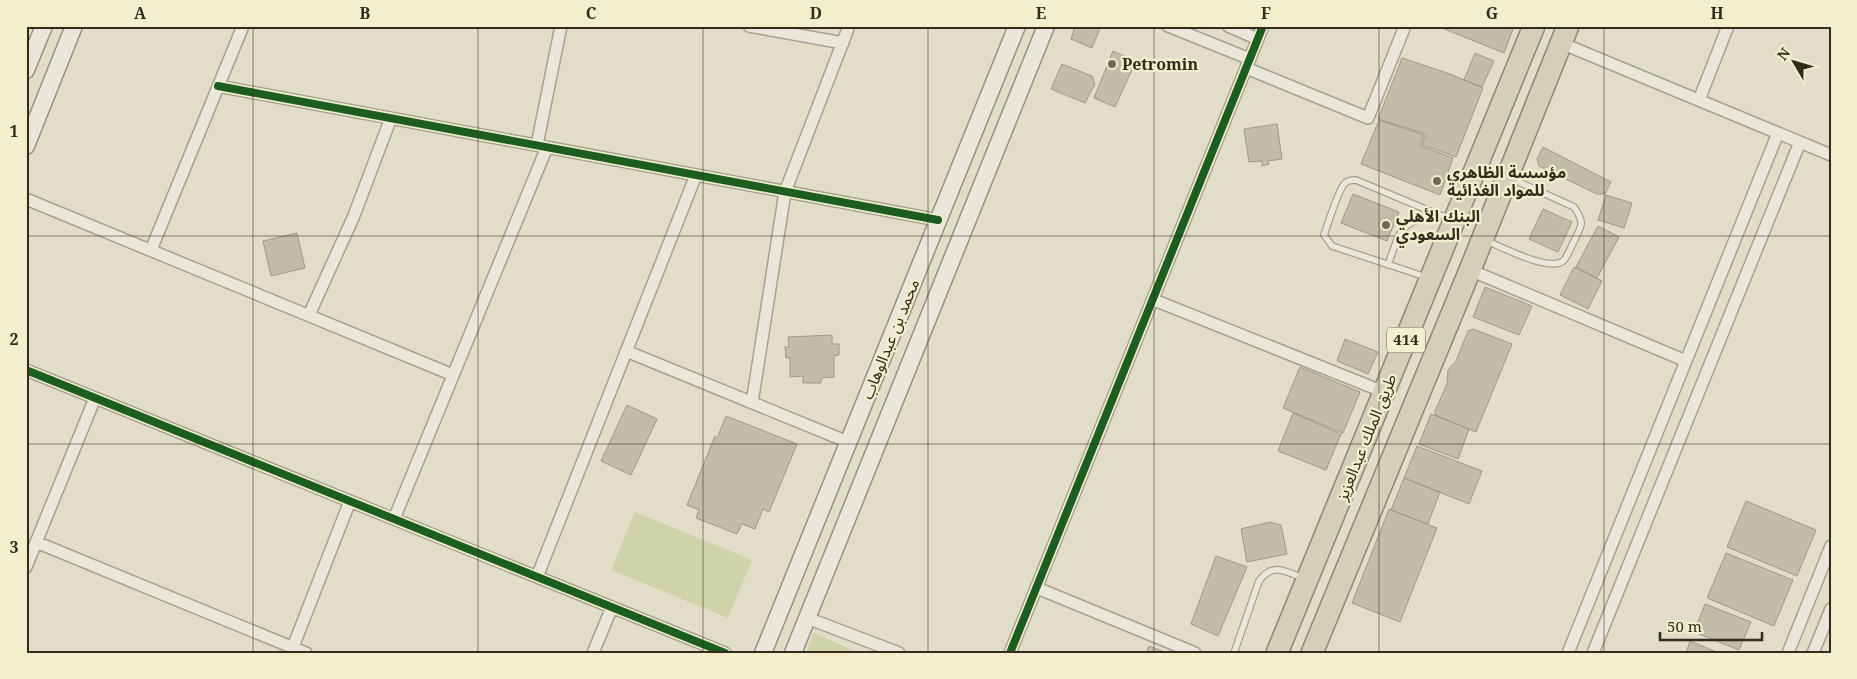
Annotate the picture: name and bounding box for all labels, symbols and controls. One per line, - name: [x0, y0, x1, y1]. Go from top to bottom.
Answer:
- text: A: [134, 2, 147, 24]
- text: B: [360, 2, 371, 24]
- text: C: [586, 2, 597, 24]
- text: D: [810, 2, 822, 24]
- text: E: [1036, 2, 1046, 24]
- text: F: [1261, 2, 1271, 24]
- text: G: [1486, 2, 1498, 24]
- text: H: [1710, 2, 1724, 24]
- north arrow: [1770, 38, 1820, 88]
- text: N: [1772, 43, 1794, 64]
- place label: Petromin: [1122, 53, 1198, 75]
- marker: Petromin: [1106, 58, 1118, 70]
- text: 1: [9, 120, 19, 142]
- place label: مؤسسة الظاهري للمواد الغذائية: [1447, 161, 1566, 201]
- marker: مؤسسة الظاهري للمواد الغذائية: [1431, 175, 1443, 187]
- place label: البنك الأهلي السعودي: [1396, 205, 1480, 248]
- marker: البنك الأهلي السعودي: [1380, 219, 1392, 231]
- street label: محمد بن عبدالوهاب: [856, 276, 924, 402]
- text: 2: [9, 328, 19, 350]
- road number: 414: [1387, 328, 1425, 352]
- street label: طريق الملك عبدالعزيز: [1330, 370, 1402, 505]
- text: 3: [9, 536, 19, 558]
- scale bar: [1660, 609, 1762, 641]
- text: 50 m: [1667, 616, 1702, 636]

